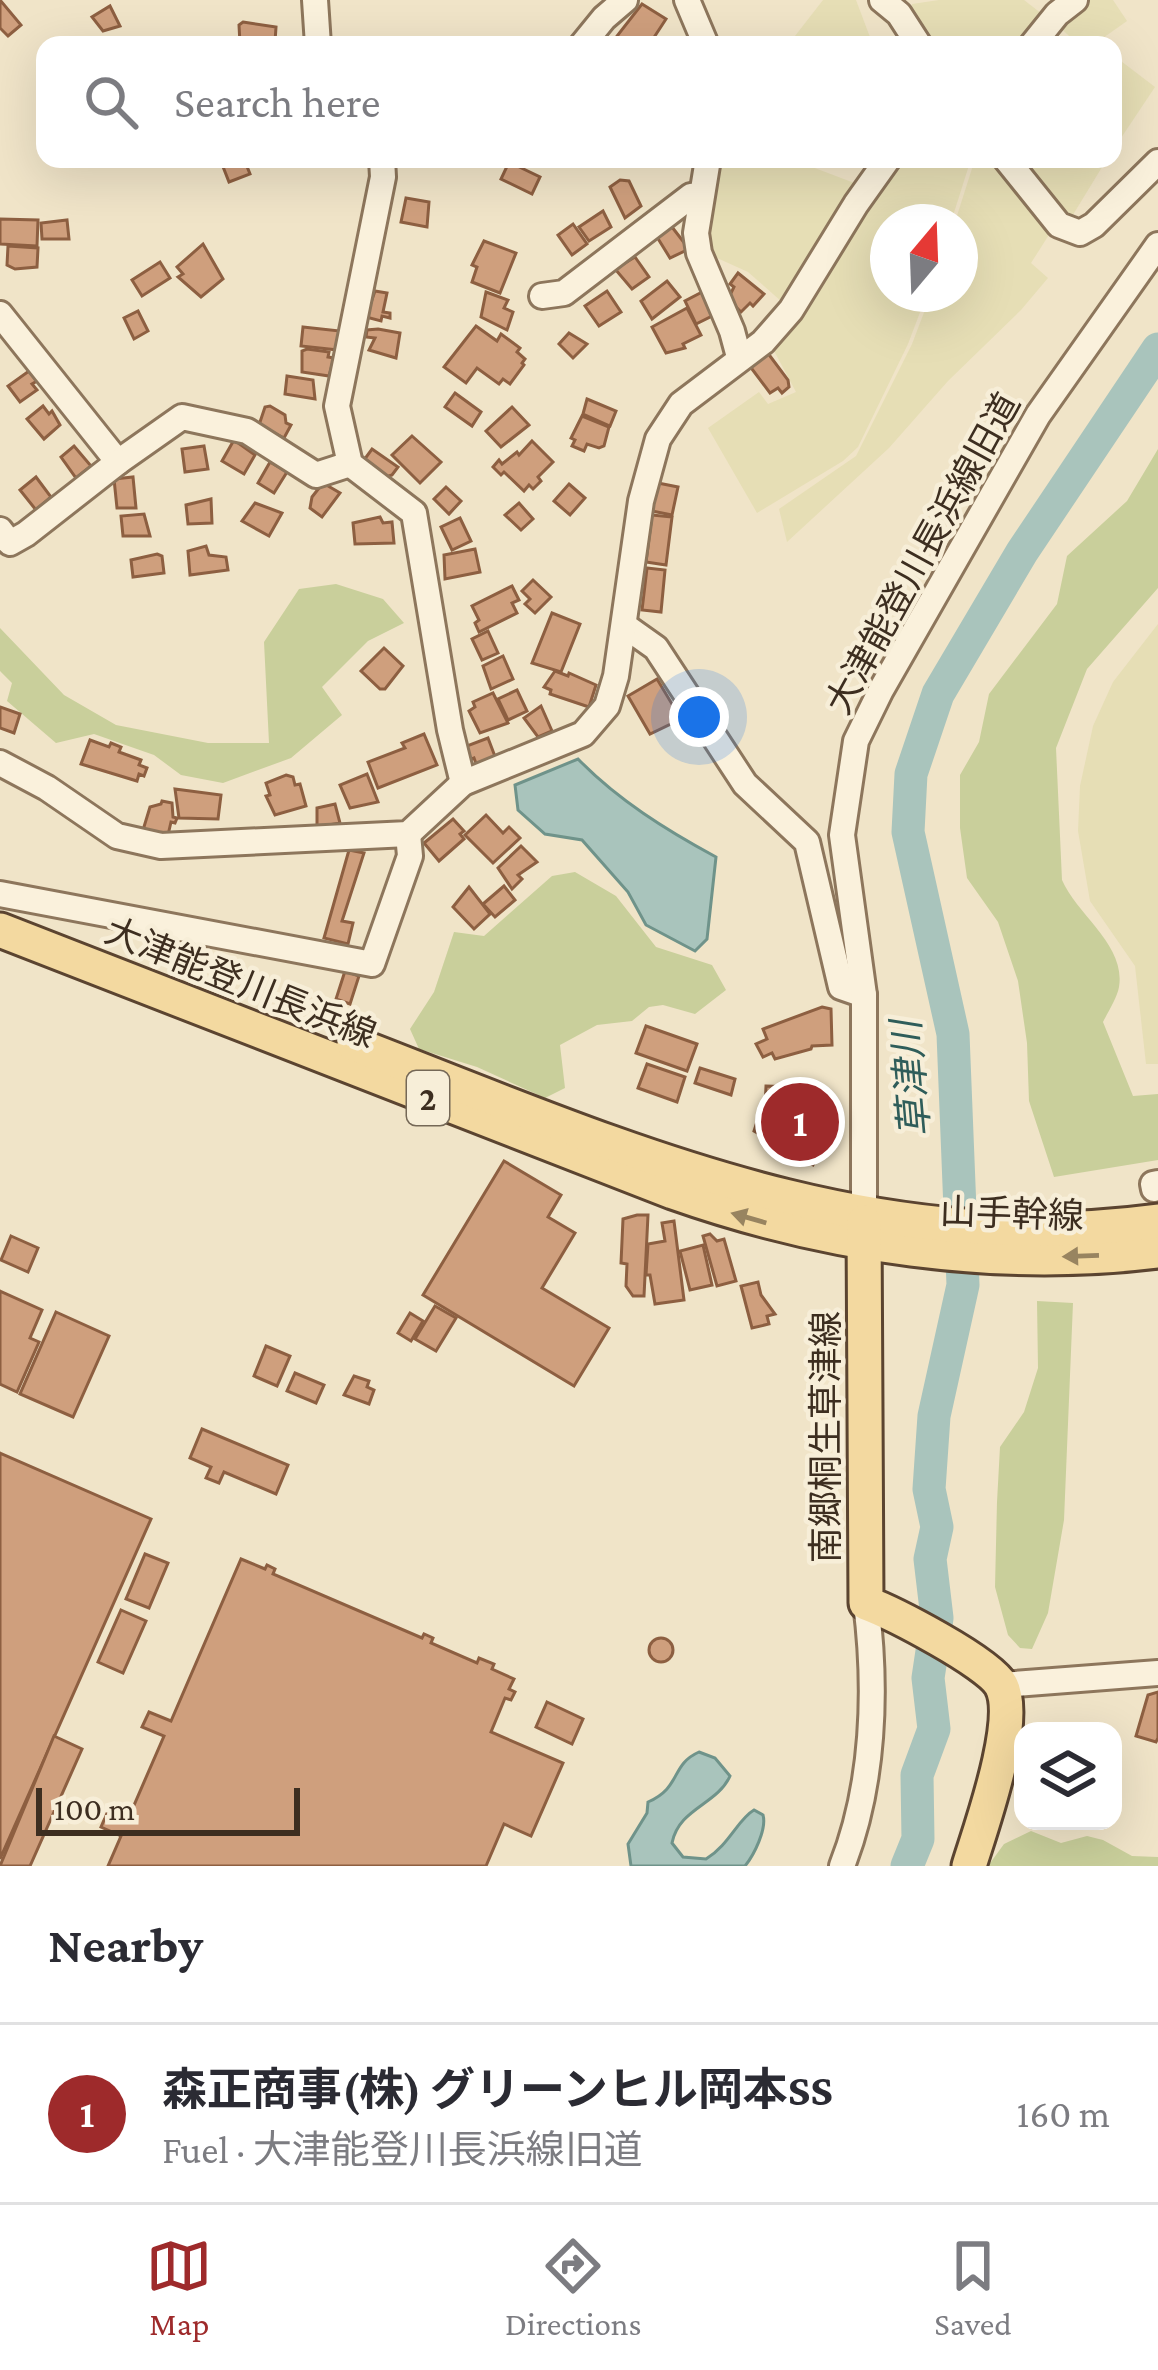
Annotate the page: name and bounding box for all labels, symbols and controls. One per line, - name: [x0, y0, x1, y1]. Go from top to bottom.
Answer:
- search box: [36, 36, 1122, 168]
- icon: search: [78, 69, 144, 135]
- text: Search here: [174, 77, 381, 127]
- north arrow: [870, 204, 978, 312]
- street label: 大津能登川長浜線旧道: [818, 386, 1028, 721]
- your location: [669, 687, 729, 747]
- street label: 大津能登川長浜線: [100, 910, 382, 1055]
- water label: 草津川: [884, 1015, 937, 1139]
- road number: 2: [407, 1071, 449, 1125]
- pin: 1: [761, 1077, 839, 1167]
- street label: 山手幹線: [939, 1191, 1085, 1237]
- one-way arrow: [730, 1207, 767, 1226]
- one-way arrow: [1061, 1247, 1099, 1266]
- street label: 南郷桐生草津線: [806, 1311, 846, 1563]
- map controls: [1014, 1722, 1122, 1830]
- button: layers: [1014, 1722, 1122, 1830]
- scale bar: [36, 1782, 300, 1835]
- text: 100 m: [54, 1790, 135, 1827]
- text: Nearby: [48, 1916, 203, 1973]
- text: 森正商事(株) グリーンヒル岡本SS: [162, 2065, 833, 2115]
- text: 1: [80, 2092, 94, 2135]
- text: 160 m: [1017, 2092, 1110, 2135]
- text: Fuel · 大津能登川長浜線旧道: [162, 2128, 643, 2171]
- tab: Map: [146, 2233, 212, 2342]
- tab: Directions: [505, 2233, 642, 2342]
- tab: Saved: [934, 2233, 1012, 2342]

